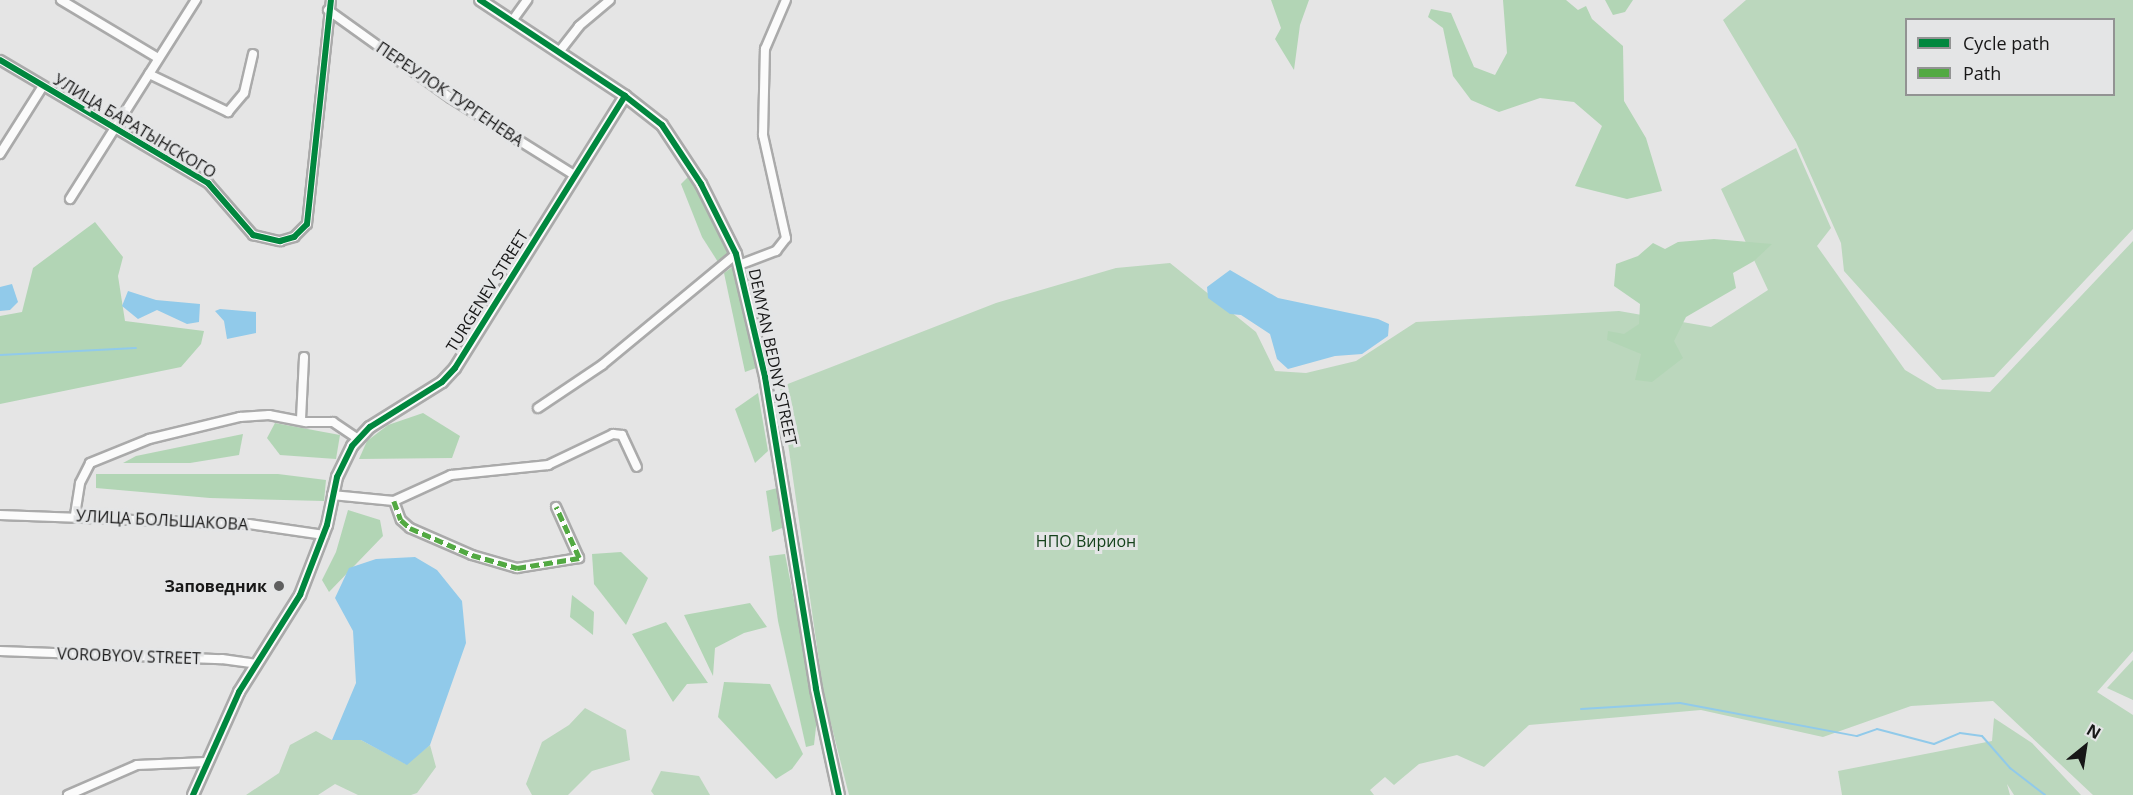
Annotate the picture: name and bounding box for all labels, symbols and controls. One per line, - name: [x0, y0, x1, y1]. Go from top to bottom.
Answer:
- legend: [1905, 18, 2115, 96]
- text: Cycle path: [1963, 31, 2050, 55]
- street label: ПЕРЕУЛОК ТУРГЕНЕВА: [373, 38, 527, 150]
- text: Path: [1963, 61, 2001, 85]
- street label: УЛИЦА БАРАТЫНСКОГО: [50, 70, 220, 182]
- street label: TURGENEV STREET: [442, 227, 532, 355]
- street label: DEMYAN BEDNY STREET: [745, 267, 801, 447]
- street label: УЛИЦА БОЛЬШАКОВА: [75, 506, 249, 534]
- park label: НПО Вирион: [1036, 531, 1136, 551]
- place label: Заповедник: [164, 576, 267, 596]
- marker: Заповедник: [272, 579, 286, 593]
- street label: VOROBYOV STREET: [57, 644, 201, 668]
- north arrow: [2055, 717, 2115, 777]
- text: N: [2083, 719, 2105, 744]

